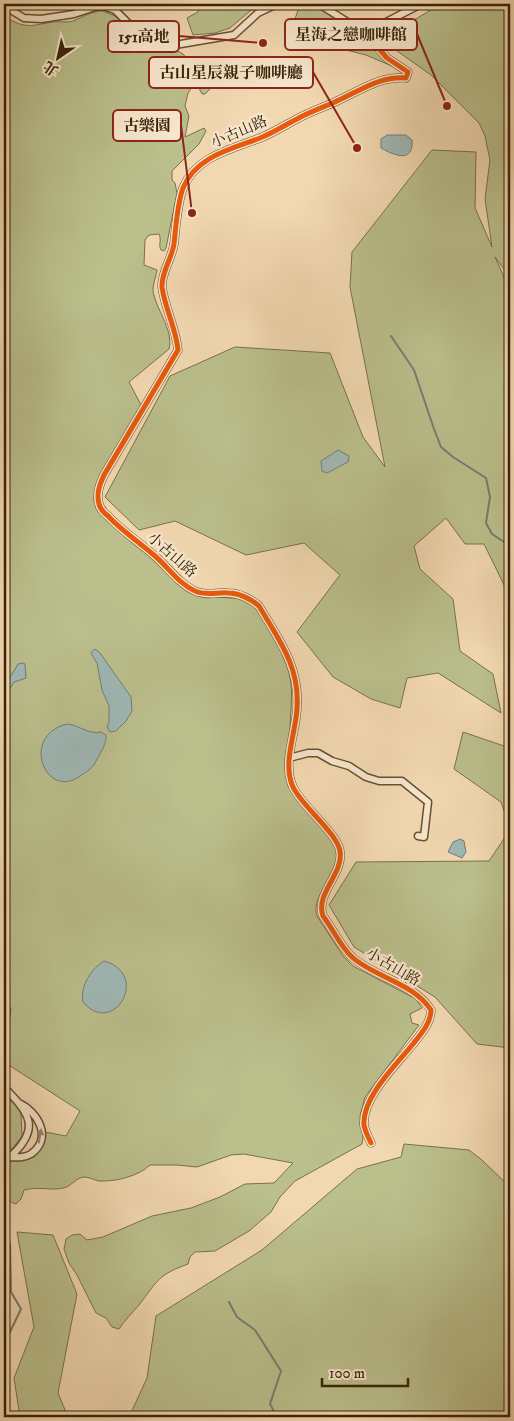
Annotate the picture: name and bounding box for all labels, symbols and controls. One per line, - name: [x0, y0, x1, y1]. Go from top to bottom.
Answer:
- callout: 星海之戀咖啡館: [285, 19, 417, 50]
- callout: 151高地: [108, 21, 179, 52]
- text: 星海之戀咖啡館: [295, 25, 407, 45]
- text: 151高地: [118, 27, 170, 47]
- north arrow: [32, 32, 82, 82]
- text: 北: [40, 57, 62, 79]
- callout: 古山星辰親子咖啡廳: [149, 57, 313, 88]
- text: 古山星辰親子咖啡廳: [159, 63, 303, 83]
- callout: 古樂園: [113, 110, 181, 141]
- street label: 小古山路: [208, 112, 270, 152]
- text: 古樂園: [123, 116, 171, 136]
- street label: 小古山路: [143, 528, 201, 582]
- street label: 小古山路: [362, 944, 424, 990]
- one-way arrow: [37, 1127, 45, 1143]
- scale bar: [322, 1356, 408, 1388]
- text: 100 m: [329, 1364, 365, 1383]

